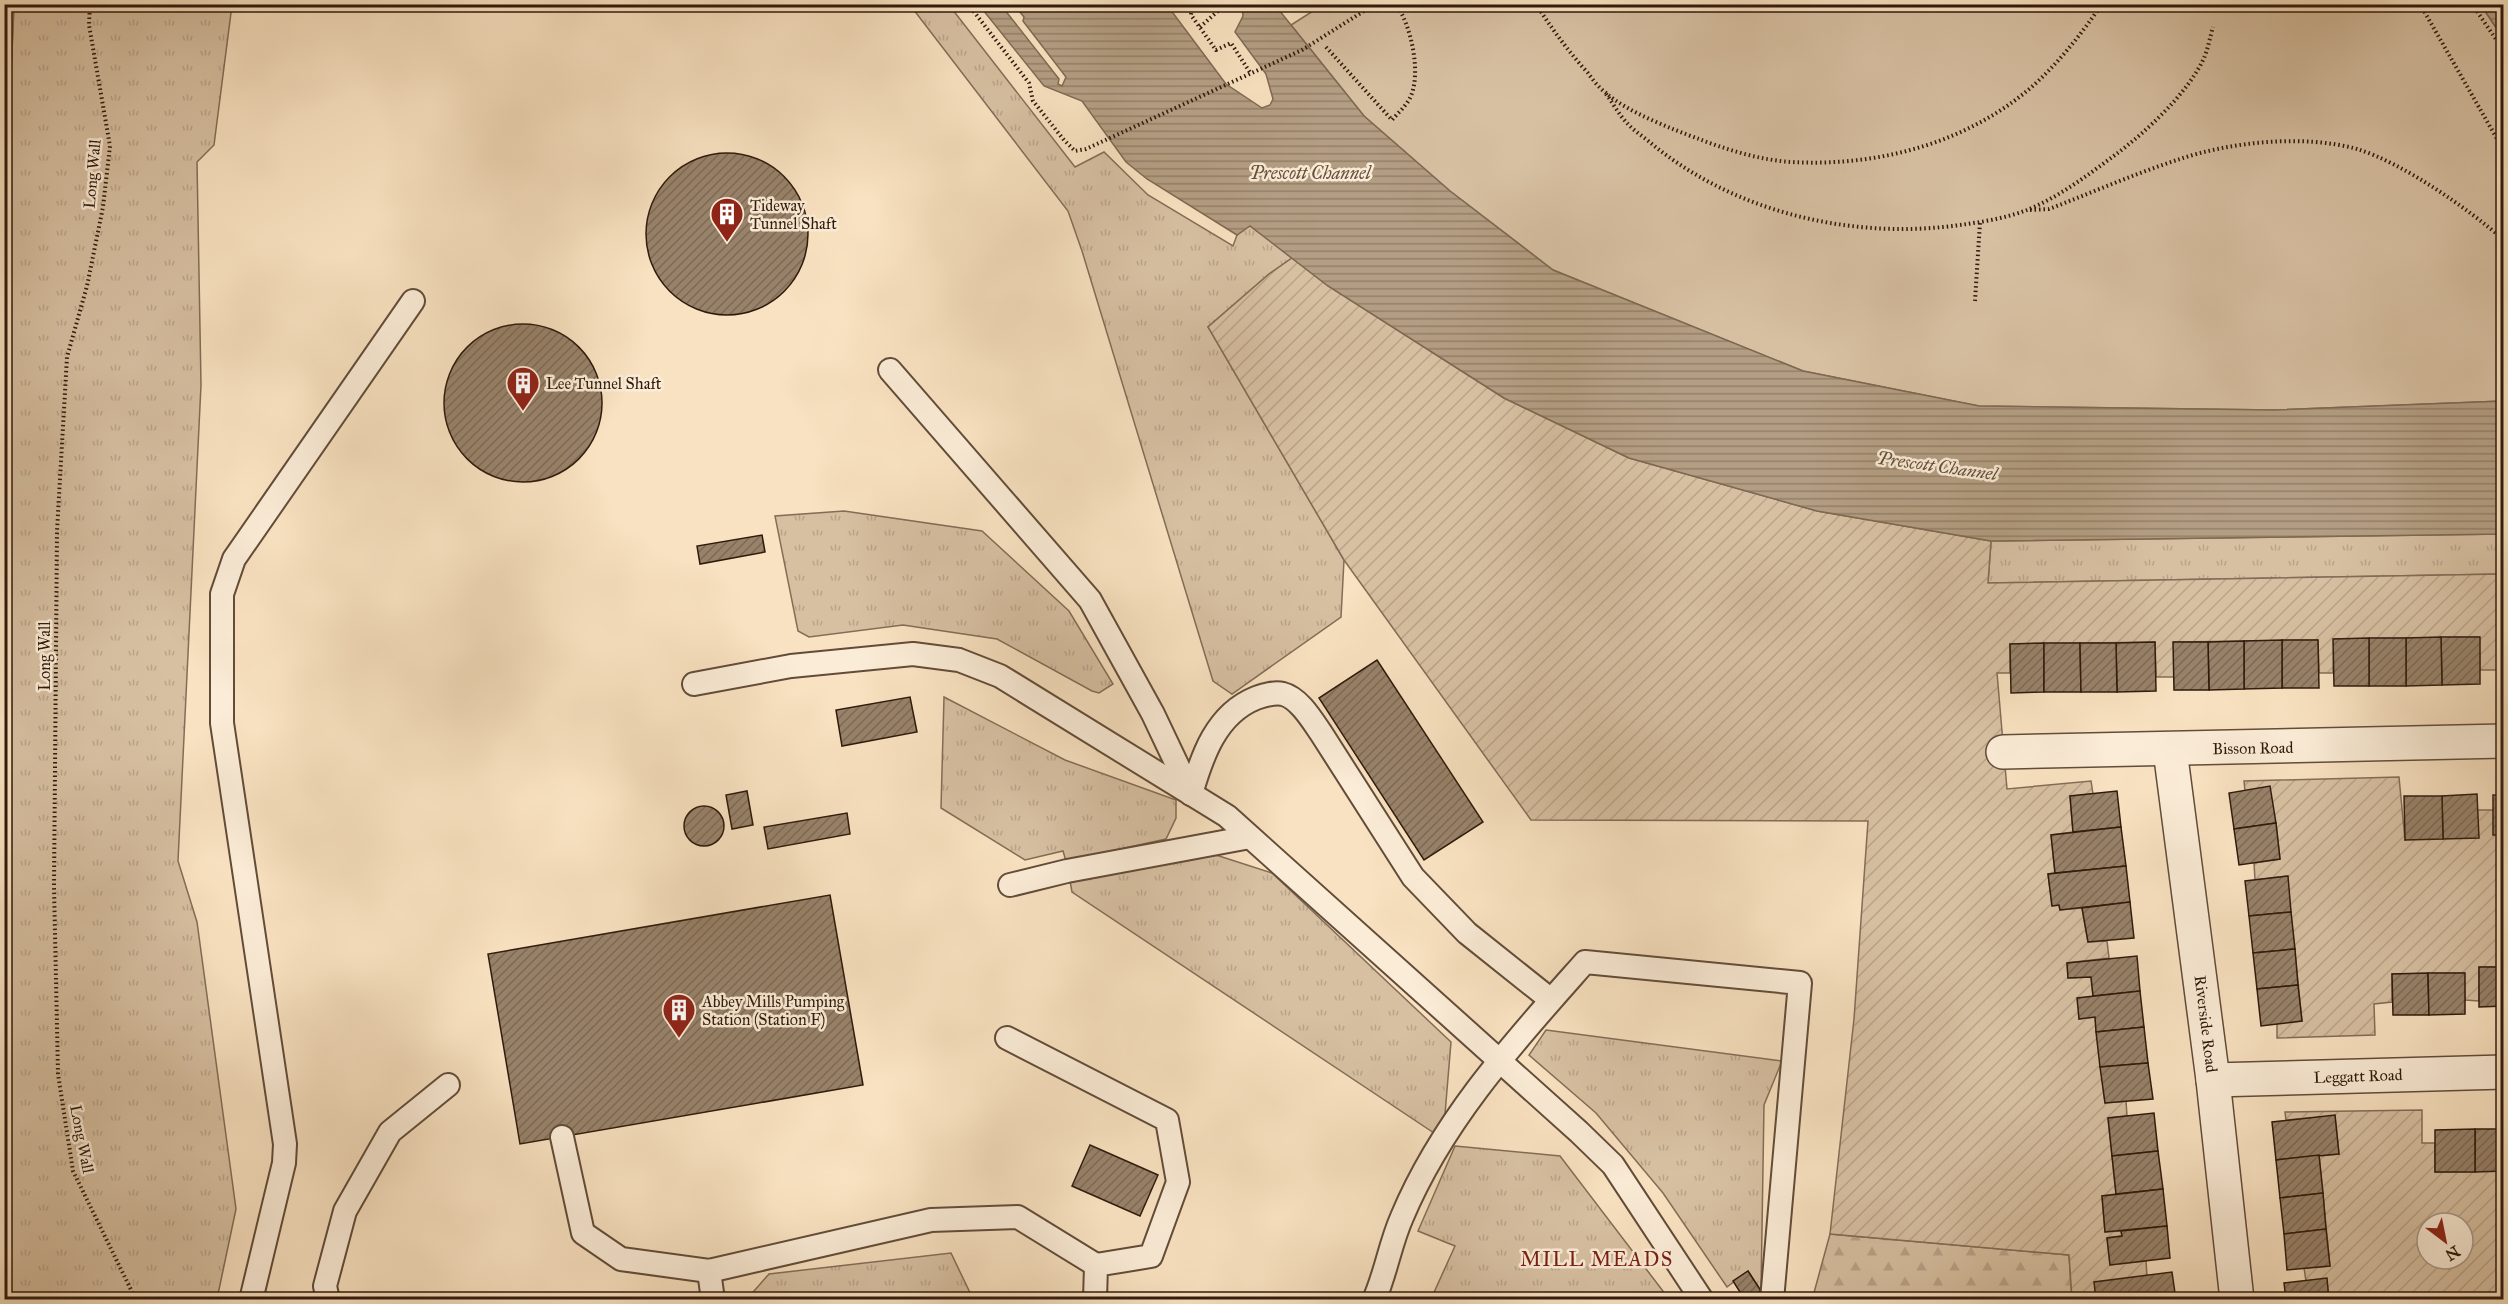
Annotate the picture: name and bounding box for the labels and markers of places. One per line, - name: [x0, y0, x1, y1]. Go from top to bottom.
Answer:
- building icon: Tideway Tunnel Shaft: [709, 196, 745, 243]
- place label: Tideway Tunnel Shaft: [750, 196, 837, 233]
- building icon: Lee Tunnel Shaft: [505, 365, 541, 412]
- place label: Lee Tunnel Shaft: [546, 374, 662, 393]
- building icon: Abbey Mills Pumping Station (Station F): [661, 992, 697, 1039]
- place label: Abbey Mills Pumping Station (Station F): [701, 992, 845, 1030]

